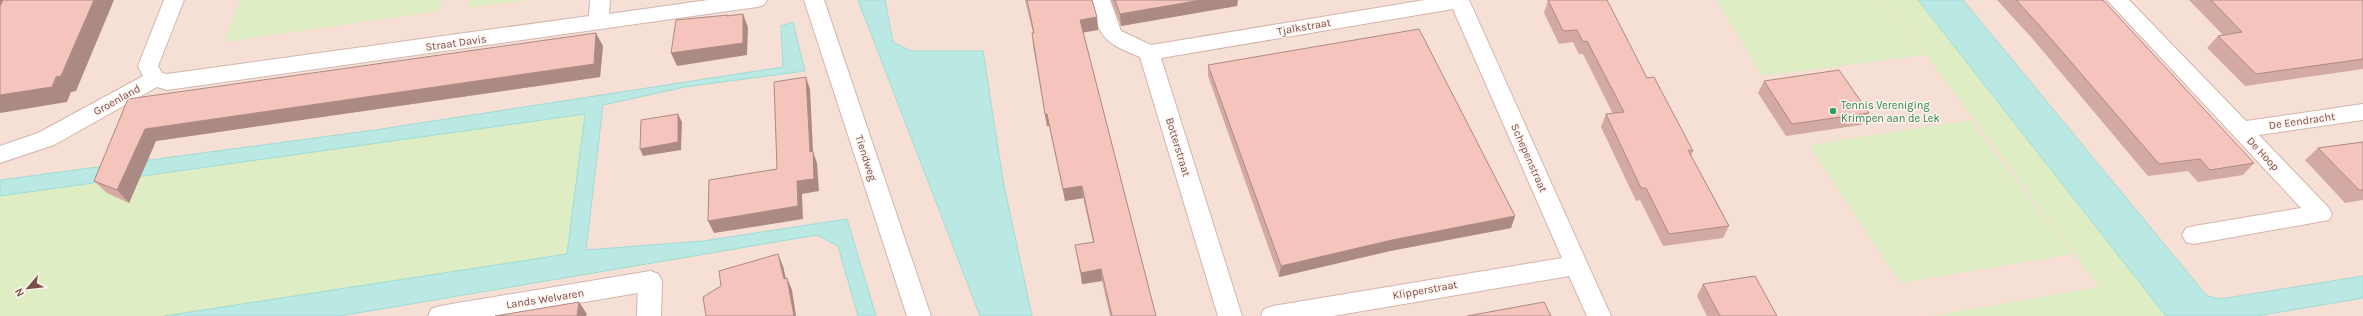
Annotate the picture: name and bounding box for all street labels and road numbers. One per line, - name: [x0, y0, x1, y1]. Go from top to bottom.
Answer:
- street label: Tjalkstraat: [1276, 16, 1332, 38]
- street label: Straat Davis: [425, 32, 488, 54]
- street label: Groenland: [91, 82, 143, 118]
- street label: De Eendracht: [2268, 110, 2336, 132]
- street label: Botterstraat: [1163, 116, 1193, 178]
- street label: Schepenstraat: [1508, 122, 1550, 194]
- street label: Tiendweg: [852, 133, 880, 183]
- street label: De Hoop: [2244, 134, 2282, 174]
- street label: Klipperstraat: [1392, 278, 1458, 302]
- street label: Lands Welvaren: [505, 286, 585, 312]

